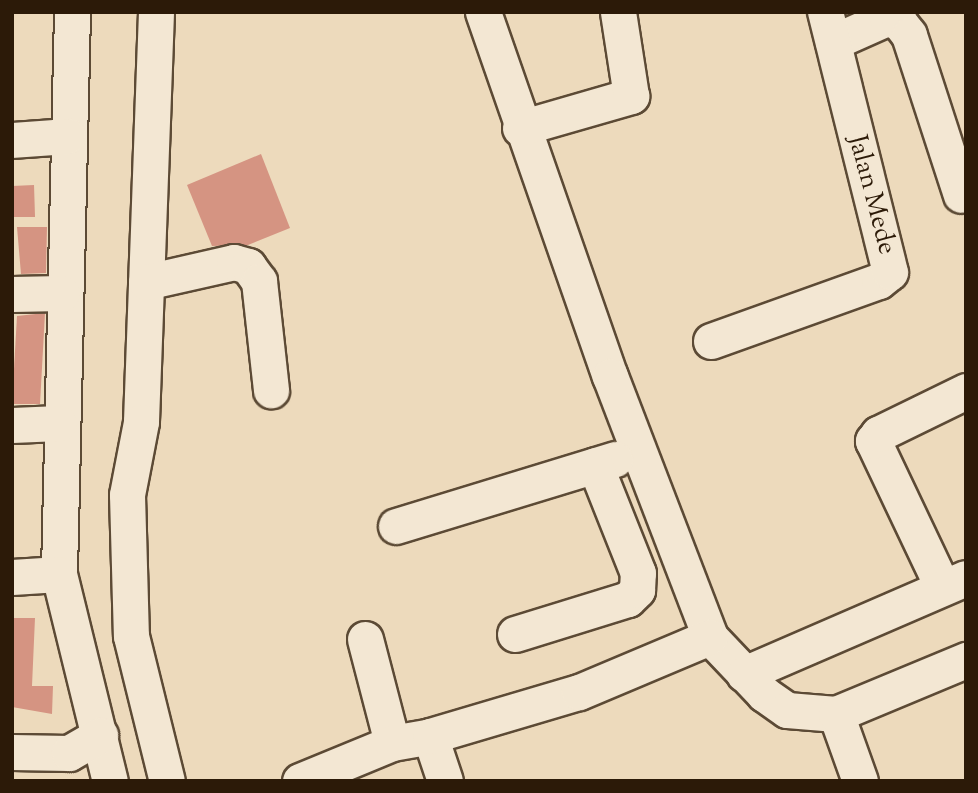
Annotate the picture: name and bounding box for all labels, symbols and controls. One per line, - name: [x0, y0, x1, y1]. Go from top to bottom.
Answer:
- street label: Jalan Mede: [840, 132, 902, 258]

